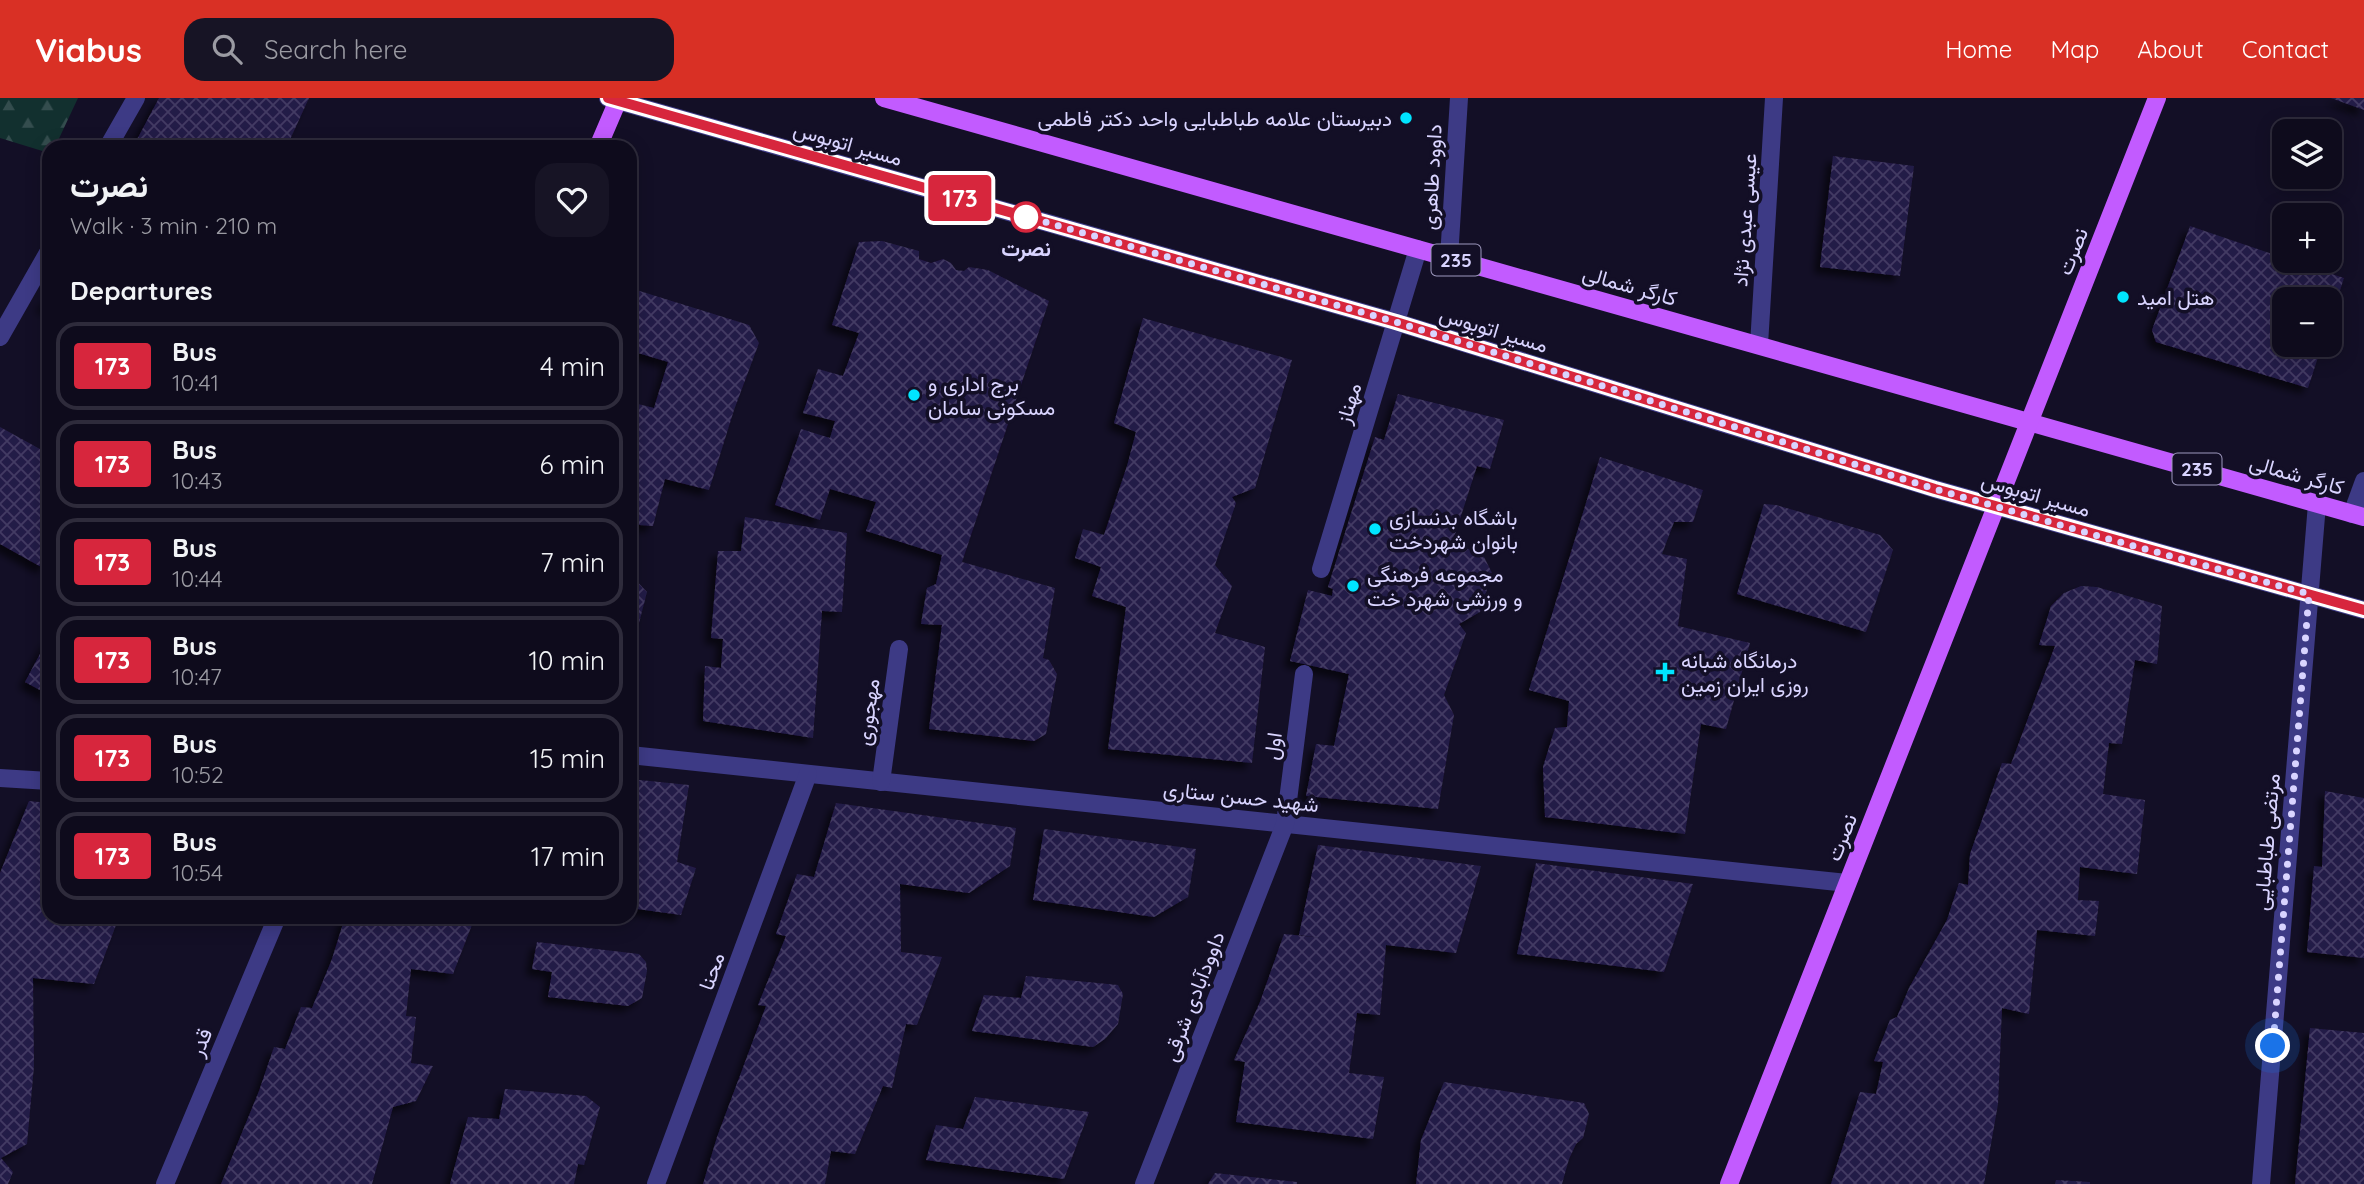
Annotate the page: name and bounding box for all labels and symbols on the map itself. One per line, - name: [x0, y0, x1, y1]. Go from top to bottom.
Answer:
- place label: دبیرستان علامه طباطبایی واحد دکتر فاطمی: [1037, 105, 1392, 132]
- marker: دبیرستان علامه طباطبایی واحد دکتر فاطمی: [1398, 110, 1414, 126]
- street label: مسیر اتوبوس: [790, 115, 905, 172]
- street label: داوود طاهری: [1415, 123, 1448, 231]
- street label: عیسی عبدی نژاد: [1726, 152, 1763, 288]
- line badge: 173: [920, 175, 1000, 221]
- marker: نصرت: [1011, 202, 1041, 232]
- street label: نصرت: [2051, 223, 2094, 279]
- place label: نصرت: [1001, 235, 1051, 262]
- road number: 235: [1432, 244, 1480, 276]
- street label: کارگر شمالی: [1580, 259, 1680, 312]
- place label: هتل امید: [2137, 284, 2214, 310]
- marker: هتل امید: [2115, 289, 2131, 305]
- street label: مسیر اتوبوس: [1436, 300, 1551, 359]
- place label: برج اداری و مسکونی سامان: [928, 370, 1055, 421]
- street label: مهناز: [1329, 379, 1367, 428]
- marker: برج اداری و مسکونی سامان: [906, 387, 922, 403]
- street label: کارگر شمالی: [2247, 448, 2347, 501]
- road number: 235: [2172, 454, 2222, 484]
- street label: مسیر اتوبوس: [1978, 466, 2093, 523]
- place label: باشگاه بدنسازی بانوان شهردخت: [1389, 504, 1518, 555]
- marker: باشگاه بدنسازی بانوان شهردخت: [1367, 521, 1383, 537]
- place label: مجموعه فرهنگی و ورزشی شهرد خت: [1367, 561, 1523, 612]
- marker: مجموعه فرهنگی و ورزشی شهرد خت: [1345, 578, 1361, 594]
- place label: درمانگاه شبانه روزی ایران زمین: [1681, 647, 1809, 698]
- marker: درمانگاه شبانه روزی ایران زمین: [1655, 662, 1675, 682]
- street label: مهجوری: [849, 677, 886, 747]
- street label: اول: [1257, 731, 1288, 762]
- street label: مرتضی طباطبایی: [2247, 772, 2286, 912]
- street label: شهید حسن ستاری: [1162, 775, 1320, 818]
- street label: نصرت: [1820, 809, 1863, 865]
- street label: داوودآبادی شرقی: [1156, 927, 1231, 1065]
- street label: محنا: [692, 949, 730, 993]
- street label: قدر: [182, 1024, 218, 1061]
- your location: [2255, 1028, 2290, 1063]

